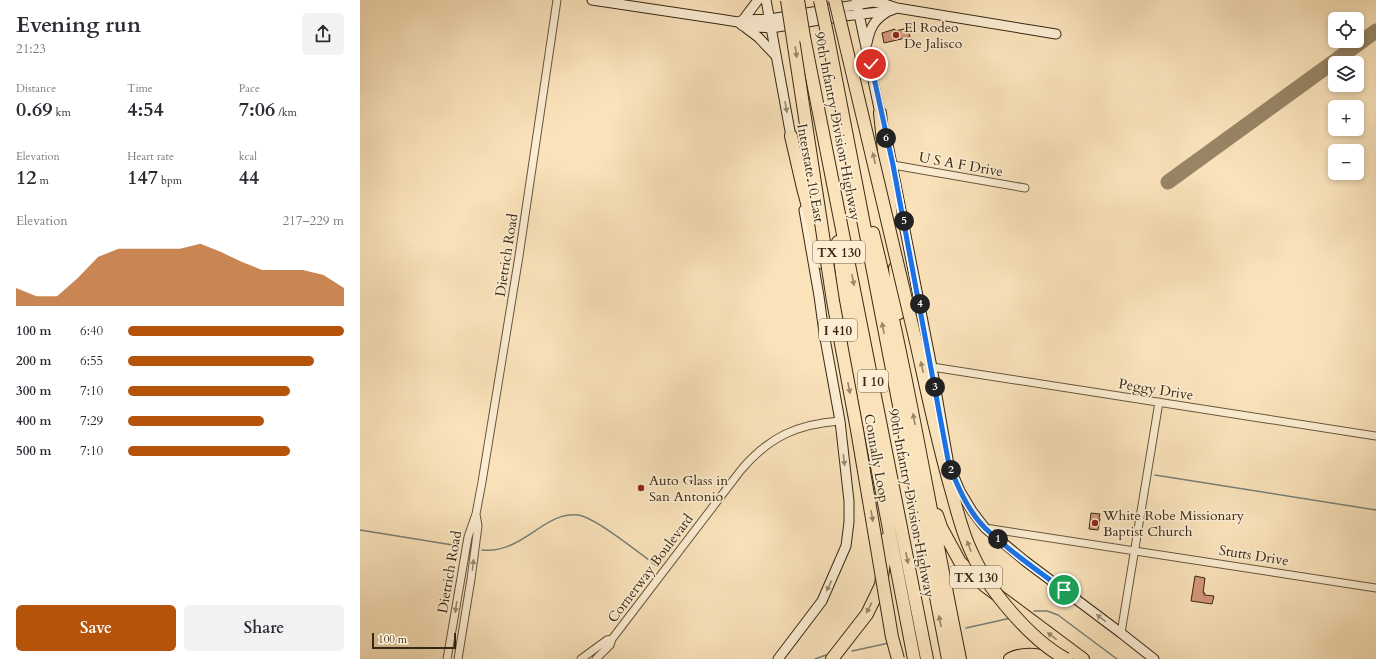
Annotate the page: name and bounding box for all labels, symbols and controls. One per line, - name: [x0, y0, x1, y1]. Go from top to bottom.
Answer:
- text: Evening run: [16, 10, 141, 40]
- map controls: [1328, 12, 1364, 180]
- button: locate: [1328, 12, 1364, 48]
- button: share: [302, 13, 344, 55]
- place label: El Rodeo De Jalisco: [904, 18, 963, 53]
- street label: 90th Infantry Division Highway: [810, 30, 865, 223]
- marker: El Rodeo De Jalisco: [891, 30, 901, 40]
- text: 21:23: [16, 40, 46, 58]
- one-way arrow: [793, 46, 799, 58]
- pin: [854, 47, 888, 81]
- icon: check: [860, 53, 882, 75]
- button: layers: [1328, 56, 1364, 92]
- text: Distance: [16, 81, 56, 96]
- text: Time: [127, 81, 153, 96]
- text: Pace: [239, 81, 260, 96]
- text: 0.69: [16, 96, 53, 123]
- text: 4:54: [127, 96, 164, 123]
- text: 7:06: [239, 96, 275, 123]
- button: +: [1328, 100, 1364, 136]
- one-way arrow: [783, 101, 789, 113]
- text: km: [53, 105, 71, 120]
- text: /km: [275, 105, 297, 120]
- street label: Interstate 10 East: [792, 122, 829, 225]
- pin: 6: [876, 128, 896, 148]
- text: 6: [883, 130, 889, 145]
- button: −: [1328, 144, 1364, 180]
- street label: U S A F Drive: [917, 148, 1005, 181]
- text: Elevation: [16, 149, 60, 164]
- text: Heart rate: [127, 149, 174, 164]
- text: kcal: [239, 149, 257, 164]
- one-way arrow: [870, 152, 876, 164]
- text: 12: [16, 164, 37, 191]
- text: 147: [127, 164, 158, 191]
- text: 44: [239, 164, 259, 191]
- text: m: [37, 173, 49, 188]
- text: bpm: [158, 173, 182, 188]
- pin: 5: [894, 211, 914, 231]
- text: Elevation: [16, 212, 68, 230]
- text: 217–229 m: [282, 212, 344, 230]
- street label: Dietrich Road: [491, 212, 523, 298]
- text: 5: [901, 213, 907, 228]
- road number: TX 130: [813, 241, 865, 263]
- one-way arrow: [850, 273, 856, 286]
- pin: 4: [910, 294, 930, 314]
- text: 4: [917, 296, 923, 311]
- road number: I 410: [819, 319, 857, 341]
- text: 100 m: [16, 322, 51, 340]
- text: 6:40: [80, 322, 103, 340]
- one-way arrow: [880, 322, 886, 334]
- text: 200 m: [16, 352, 51, 370]
- text: 6:55: [80, 352, 103, 370]
- one-way arrow: [918, 360, 924, 373]
- road number: I 10: [858, 370, 888, 392]
- street label: Peggy Drive: [1117, 374, 1195, 405]
- pin: 3: [925, 377, 945, 397]
- text: 3: [932, 379, 938, 394]
- text: 300 m: [16, 382, 51, 400]
- text: 7:10: [80, 382, 103, 400]
- one-way arrow: [847, 382, 853, 394]
- street label: 90th Infantry Division Highway: [884, 407, 939, 600]
- text: 400 m: [16, 412, 51, 430]
- text: 7:29: [80, 412, 103, 430]
- street label: Connally Loop: [859, 412, 894, 504]
- one-way arrow: [911, 413, 917, 425]
- text: 500 m: [16, 442, 51, 460]
- text: 7:10: [80, 442, 103, 460]
- one-way arrow: [841, 454, 848, 466]
- pin: 2: [941, 460, 961, 480]
- text: 2: [948, 462, 954, 477]
- place label: Auto Glass in San Antonio: [649, 471, 728, 506]
- marker: Auto Glass in San Antonio: [636, 483, 646, 493]
- place label: White Robe Missionary Baptist Church: [1102, 506, 1245, 541]
- street label: Cornerway Boulevard: [603, 510, 698, 627]
- one-way arrow: [869, 510, 875, 522]
- marker: White Robe Missionary Baptist Church: [1090, 518, 1100, 528]
- street label: Dietrich Road: [433, 529, 466, 615]
- pin: 1: [988, 529, 1008, 549]
- text: 1: [995, 531, 1001, 546]
- one-way arrow: [966, 540, 972, 552]
- street label: Stutts Drive: [1218, 541, 1290, 570]
- one-way arrow: [905, 552, 911, 564]
- one-way arrow: [470, 559, 476, 571]
- road number: TX 130: [950, 566, 1002, 588]
- pin: [1047, 573, 1081, 607]
- icon: arrive: [1053, 579, 1075, 601]
- one-way arrow: [826, 580, 832, 592]
- one-way arrow: [453, 600, 459, 613]
- one-way arrow: [866, 603, 872, 614]
- button: Save: [16, 605, 176, 651]
- button: Share: [184, 605, 344, 651]
- one-way arrow: [1096, 614, 1106, 622]
- one-way arrow: [937, 615, 943, 627]
- scale bar: [372, 631, 456, 650]
- text: 100 m: [378, 632, 407, 647]
- one-way arrow: [1046, 632, 1057, 640]

